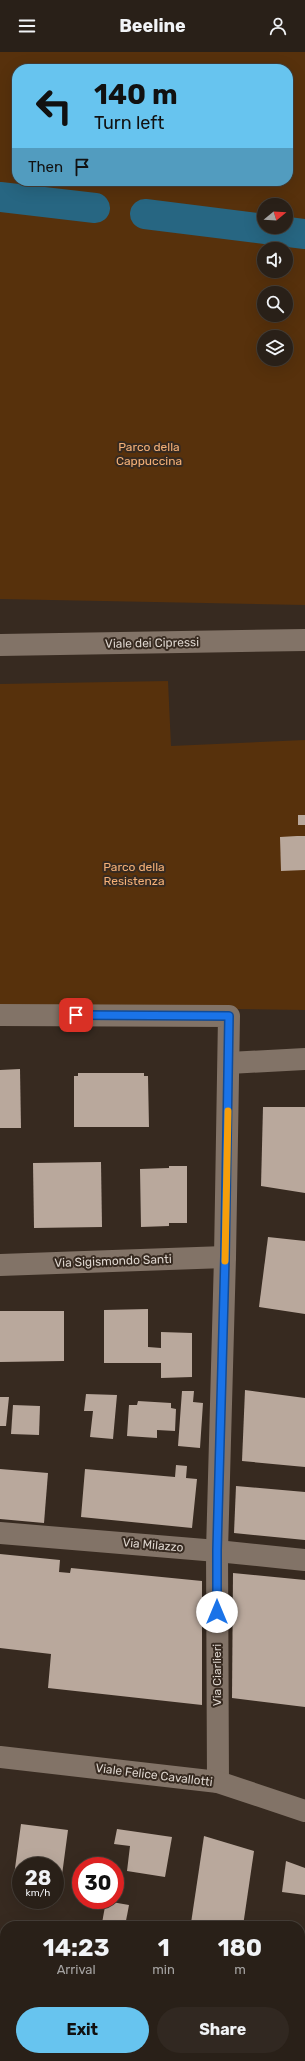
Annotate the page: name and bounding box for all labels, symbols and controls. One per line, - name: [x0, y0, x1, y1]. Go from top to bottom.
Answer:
- icon: menu: [16, 15, 38, 37]
- text: Beeline: [119, 15, 186, 37]
- icon: person: [267, 15, 289, 37]
- text: 140 m: [94, 78, 178, 111]
- icon: left: [28, 80, 80, 132]
- text: Turn left: [94, 112, 164, 134]
- icon: arrive: [71, 156, 93, 178]
- text: Then: [28, 158, 63, 176]
- north arrow: [257, 198, 293, 234]
- map controls: [257, 198, 293, 366]
- button: sound: [257, 242, 293, 278]
- button: search: [257, 286, 293, 322]
- button: layers: [257, 330, 293, 366]
- park label: Parco della Cappuccina: [116, 440, 182, 468]
- street label: Viale dei Cipressi: [105, 635, 199, 651]
- park label: Parco della Resistenza: [103, 860, 165, 888]
- pin: [59, 998, 93, 1032]
- icon: arrive: [65, 1004, 87, 1026]
- street label: Via Sigismondo Santi: [54, 1252, 172, 1270]
- street label: Via Milazzo: [122, 1535, 184, 1555]
- position arrow: [196, 1591, 238, 1633]
- street label: Via Ciarlieri: [210, 1644, 224, 1706]
- street label: Viale Felice Cavallotti: [95, 1761, 214, 1789]
- speed limit sign: 30: [72, 1857, 124, 1909]
- text: 28: [25, 1866, 51, 1890]
- text: km/h: [26, 1887, 50, 1899]
- text: 14:23: [43, 1934, 110, 1962]
- text: 1: [158, 1934, 170, 1962]
- text: 180: [218, 1934, 262, 1962]
- text: Arrival: [57, 1962, 96, 1977]
- text: min: [152, 1962, 175, 1977]
- text: m: [234, 1962, 246, 1977]
- button: Exit: [16, 2007, 149, 2053]
- button: Share: [157, 2007, 289, 2053]

